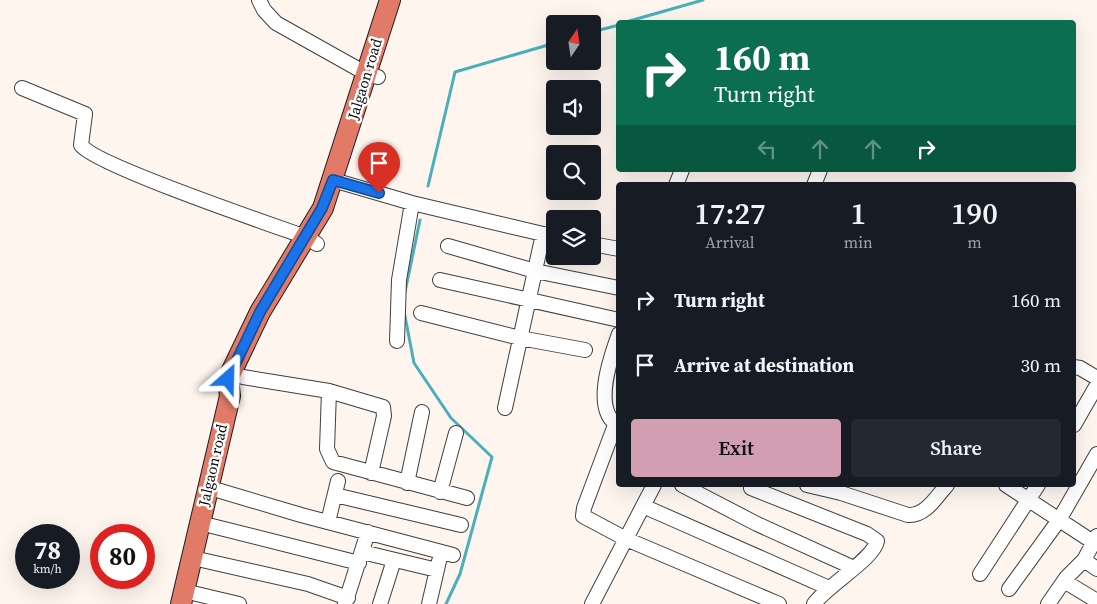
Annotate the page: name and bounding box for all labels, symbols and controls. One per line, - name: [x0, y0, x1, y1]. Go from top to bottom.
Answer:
- north arrow: [546, 15, 601, 70]
- map controls: [546, 15, 601, 265]
- text: 160 m: [714, 34, 810, 82]
- street label: Jalgaon road: [342, 35, 387, 123]
- icon: right: [631, 40, 696, 105]
- text: Turn right: [714, 79, 815, 109]
- button: sound: [546, 80, 601, 135]
- icon: left: [753, 135, 781, 163]
- icon: ahead: [806, 135, 834, 163]
- icon: ahead: [859, 135, 887, 163]
- icon: right: [912, 135, 940, 163]
- pin: [358, 142, 400, 193]
- button: search: [546, 145, 601, 200]
- icon: arrive: [365, 149, 393, 177]
- text: 17:27: [694, 193, 766, 234]
- text: 1: [850, 193, 866, 234]
- text: 190: [951, 193, 998, 234]
- button: layers: [546, 210, 601, 265]
- text: Arrival: [705, 231, 755, 253]
- text: min: [844, 231, 873, 253]
- text: m: [967, 231, 982, 253]
- icon: right: [631, 286, 659, 314]
- text: Turn right: [674, 287, 765, 313]
- text: 160 m: [1011, 287, 1061, 313]
- icon: arrive: [631, 351, 659, 379]
- position arrow: [201, 352, 253, 404]
- text: Arrive at destination: [674, 352, 854, 378]
- text: 30 m: [1020, 352, 1061, 378]
- button: Exit: [631, 419, 841, 477]
- button: Share: [851, 419, 1061, 477]
- street label: Jalgaon road: [193, 421, 232, 509]
- speed limit sign: 80: [90, 524, 155, 589]
- text: 78: [34, 533, 61, 567]
- text: km/h: [33, 561, 62, 577]

